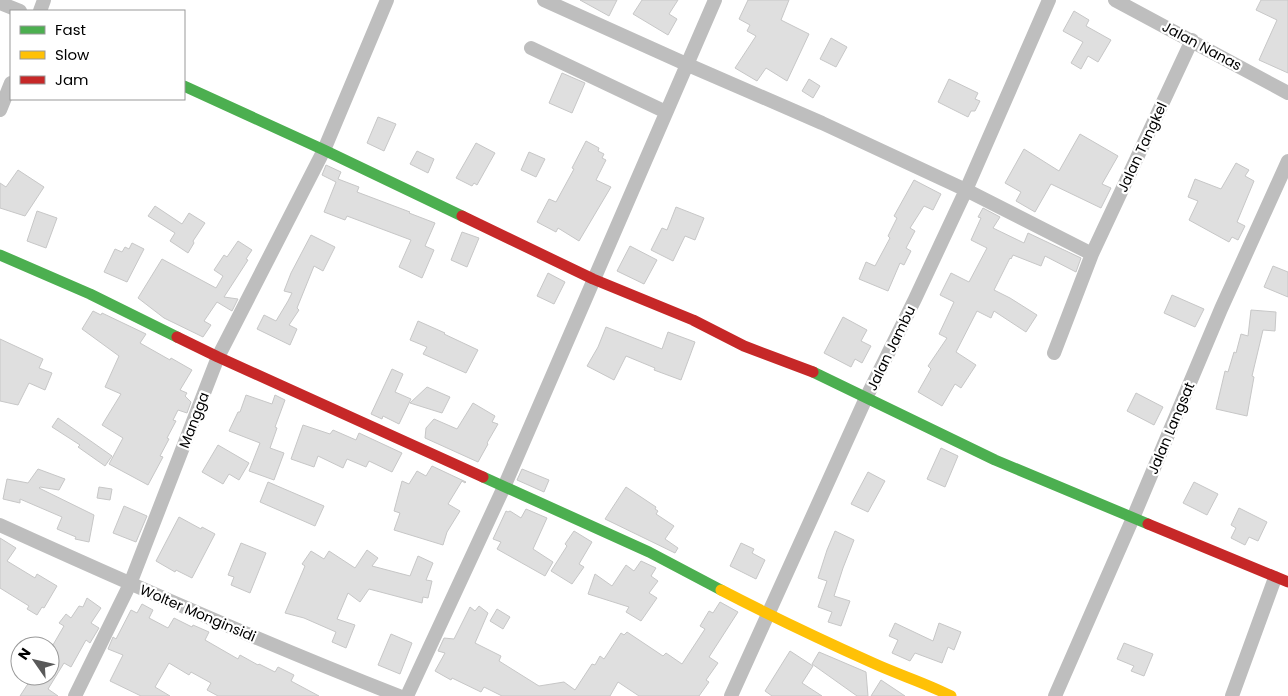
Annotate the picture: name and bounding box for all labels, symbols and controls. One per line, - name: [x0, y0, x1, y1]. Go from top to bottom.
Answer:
- legend: [10, 10, 185, 100]
- street label: Jalan Nanas: [1159, 17, 1245, 75]
- text: Fast: [55, 19, 86, 40]
- text: Slow: [55, 44, 90, 65]
- text: Jam: [55, 69, 89, 90]
- street label: Jalan Tangkel: [1112, 99, 1172, 195]
- street label: Jalan Jambu: [862, 302, 920, 394]
- street label: Jalan Langsat: [1143, 379, 1199, 477]
- street label: Mangga: [174, 389, 214, 451]
- street label: Wolter Monginsidi: [137, 580, 259, 646]
- north arrow: [10, 636, 60, 686]
- text: N: [13, 644, 35, 664]

